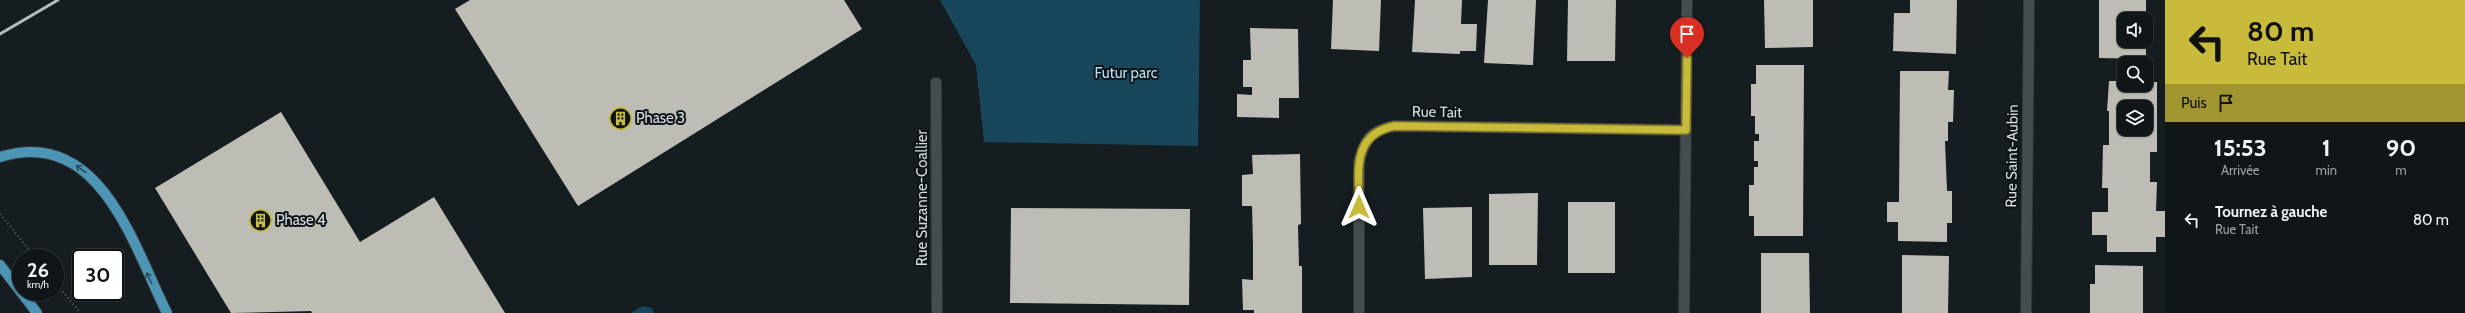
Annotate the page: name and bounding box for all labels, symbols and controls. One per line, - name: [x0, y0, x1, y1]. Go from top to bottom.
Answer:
- map controls: [2117, 12, 2153, 136]
- button: sound: [2117, 12, 2153, 48]
- text: 80 m: [2247, 14, 2314, 48]
- icon: left: [2181, 16, 2233, 68]
- pin: [1670, 17, 1704, 58]
- icon: arrive: [1676, 23, 1698, 45]
- text: Rue Tait: [2247, 48, 2307, 70]
- button: search: [2117, 56, 2153, 92]
- park label: Futur parc: [1094, 64, 1158, 82]
- icon: arrive: [2215, 92, 2237, 114]
- text: Puis: [2181, 94, 2207, 112]
- button: layers: [2117, 100, 2153, 136]
- street label: Rue Tait: [1412, 103, 1462, 121]
- street label: Rue Saint-Aubin: [2002, 104, 2022, 208]
- building icon: Phase 3: [608, 105, 634, 131]
- place label: Phase 3: [636, 109, 685, 127]
- street label: Rue Suzanne-Coallier: [913, 129, 931, 266]
- text: 15:53: [2214, 133, 2267, 162]
- text: 1: [2322, 133, 2331, 162]
- text: 90: [2386, 133, 2416, 162]
- text: Arrivée: [2221, 162, 2260, 178]
- text: min: [2316, 162, 2337, 178]
- text: m: [2395, 162, 2407, 178]
- one-way arrow: [76, 165, 87, 173]
- position arrow: [1338, 186, 1380, 228]
- text: Tournez à gauche: [2215, 203, 2327, 221]
- building icon: Phase 4: [247, 207, 273, 233]
- icon: left: [2181, 209, 2203, 231]
- place label: Phase 4: [276, 211, 326, 229]
- text: 80 m: [2413, 211, 2449, 229]
- text: Rue Tait: [2215, 221, 2259, 237]
- speed limit sign: 30: [72, 249, 124, 301]
- text: 26: [27, 258, 49, 282]
- one-way arrow: [145, 272, 152, 284]
- text: km/h: [27, 278, 49, 291]

